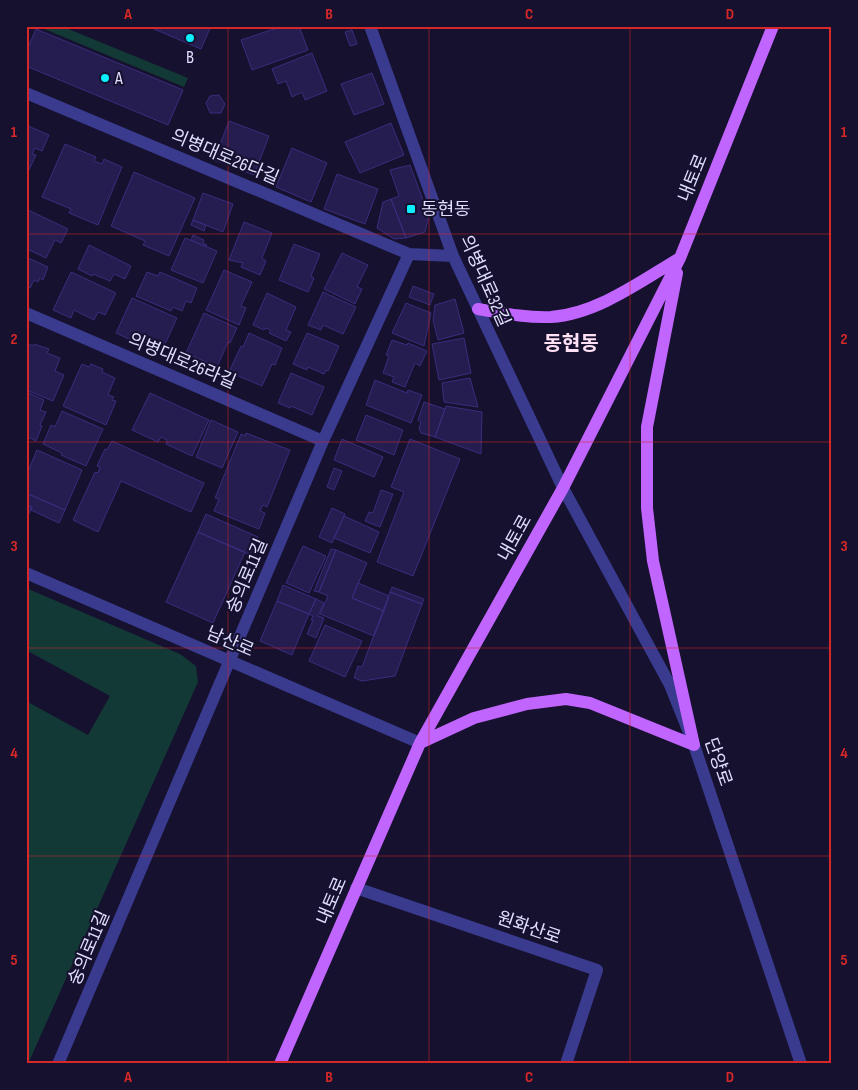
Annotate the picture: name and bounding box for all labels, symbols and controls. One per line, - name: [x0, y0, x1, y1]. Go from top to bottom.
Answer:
- text: A: [123, 5, 132, 24]
- text: B: [325, 5, 333, 24]
- text: C: [525, 5, 533, 24]
- text: D: [726, 5, 734, 24]
- marker: B: [184, 32, 196, 44]
- place label: B: [186, 47, 194, 68]
- place label: A: [114, 68, 123, 89]
- marker: A: [99, 72, 111, 84]
- text: 1: [11, 123, 18, 142]
- text: 1: [841, 123, 848, 142]
- street label: 의병대로26다길: [168, 125, 282, 189]
- street label: 내토로: [674, 151, 712, 205]
- place label: 동현동: [421, 199, 471, 220]
- marker: 동현동: [405, 203, 417, 215]
- street label: 의병대로32길: [456, 232, 514, 330]
- street label: 의병대로26라길: [125, 329, 239, 393]
- text: 2: [10, 330, 18, 349]
- text: 2: [840, 330, 848, 349]
- district label: 동현동: [543, 332, 599, 356]
- street label: 내토로: [494, 511, 536, 565]
- street label: 숭의로11길: [222, 536, 272, 616]
- text: 3: [10, 537, 18, 556]
- text: 3: [840, 537, 848, 556]
- street label: 남산로: [203, 623, 257, 661]
- street label: 단양로: [700, 735, 736, 789]
- text: 4: [10, 744, 18, 763]
- text: 4: [840, 744, 848, 763]
- street label: 내토로: [313, 874, 351, 928]
- street label: 원화산로: [494, 907, 564, 949]
- street label: 숭의로11길: [64, 908, 114, 988]
- text: 5: [10, 951, 18, 970]
- text: 5: [840, 951, 848, 970]
- text: A: [123, 1068, 132, 1087]
- text: B: [325, 1068, 333, 1087]
- text: C: [525, 1068, 533, 1087]
- text: D: [726, 1068, 734, 1087]

